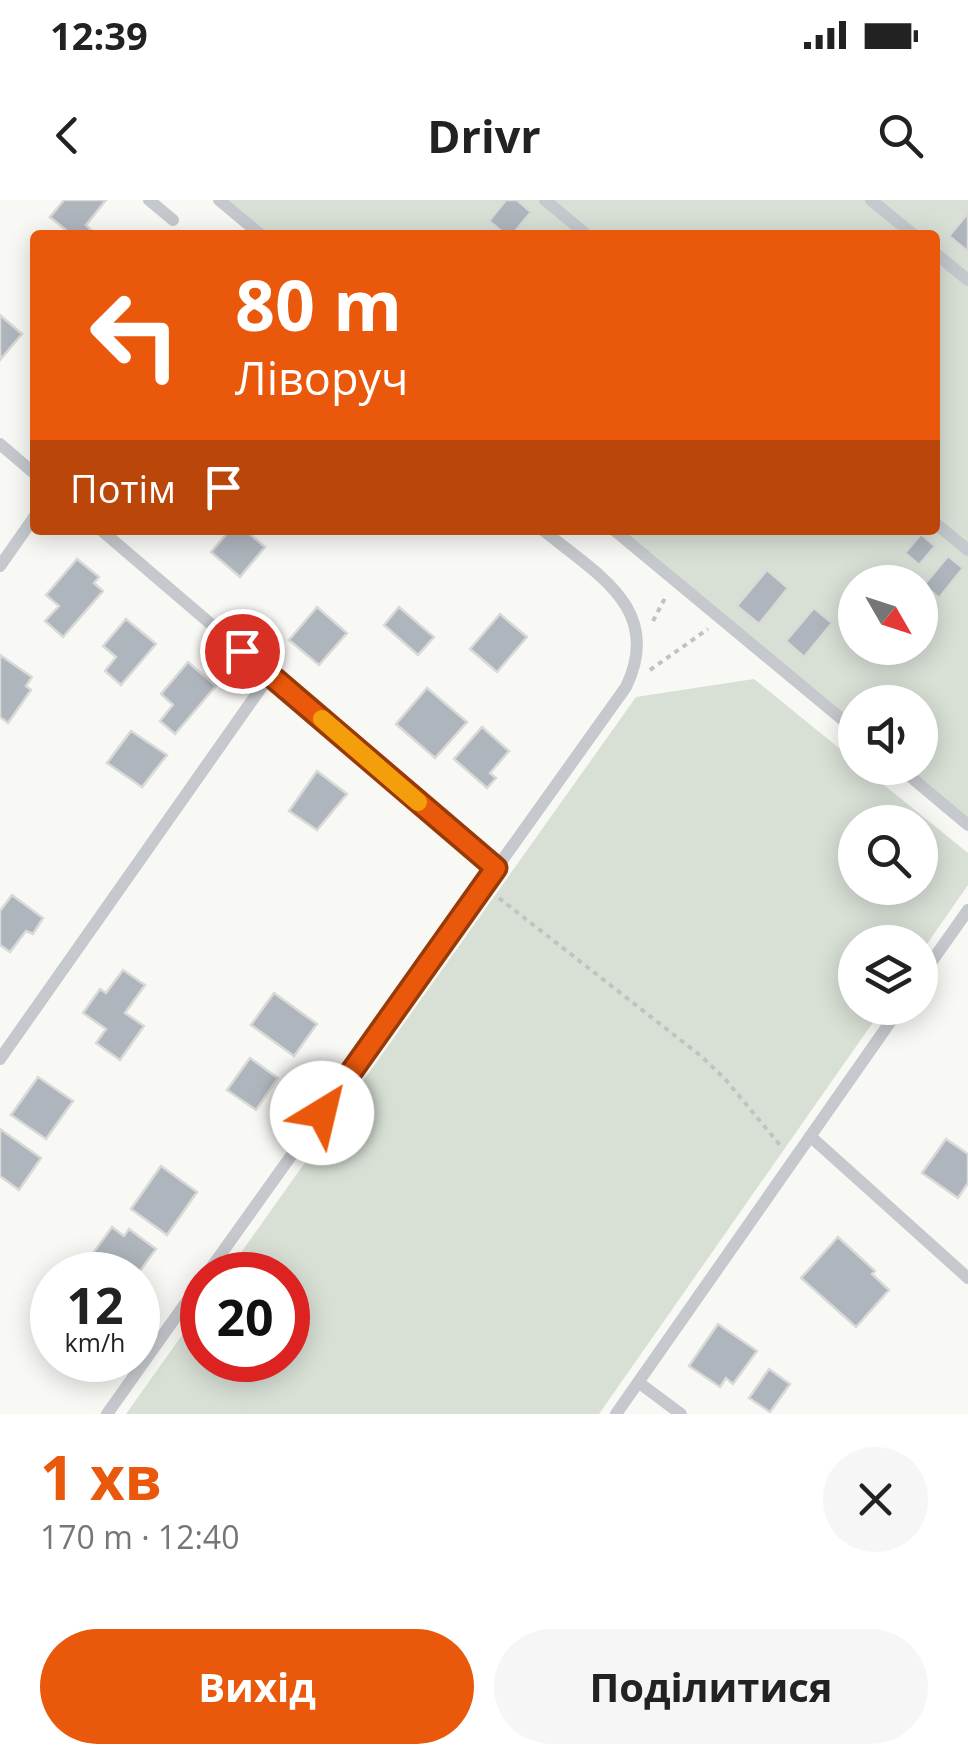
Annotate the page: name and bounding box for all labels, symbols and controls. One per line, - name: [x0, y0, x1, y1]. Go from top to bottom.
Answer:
- text: 12:39: [50, 9, 148, 61]
- text: Drivr: [427, 105, 541, 166]
- icon: back: [40, 108, 95, 163]
- icon: search: [873, 108, 928, 163]
- text: 80 m: [235, 256, 402, 352]
- icon: left: [70, 270, 200, 400]
- text: Ліворуч: [235, 347, 408, 408]
- icon: arrive: [196, 460, 251, 515]
- text: Потім: [70, 462, 176, 514]
- north arrow: [838, 565, 938, 665]
- map controls: [838, 565, 938, 1025]
- pin: [200, 609, 285, 694]
- icon: arrive: [215, 624, 270, 679]
- button: sound: [838, 685, 938, 785]
- button: search: [838, 805, 938, 905]
- button: layers: [838, 925, 938, 1025]
- position arrow: [270, 1061, 374, 1165]
- speed limit sign: 20: [180, 1252, 310, 1382]
- text: 12: [66, 1271, 124, 1339]
- text: km/h: [65, 1325, 125, 1359]
- text: 1 хв: [40, 1436, 162, 1518]
- button: close: [823, 1447, 928, 1552]
- text: 170 m · 12:40: [40, 1515, 239, 1558]
- button: Вихід: [40, 1629, 474, 1744]
- button: Поділитися: [494, 1629, 928, 1744]

